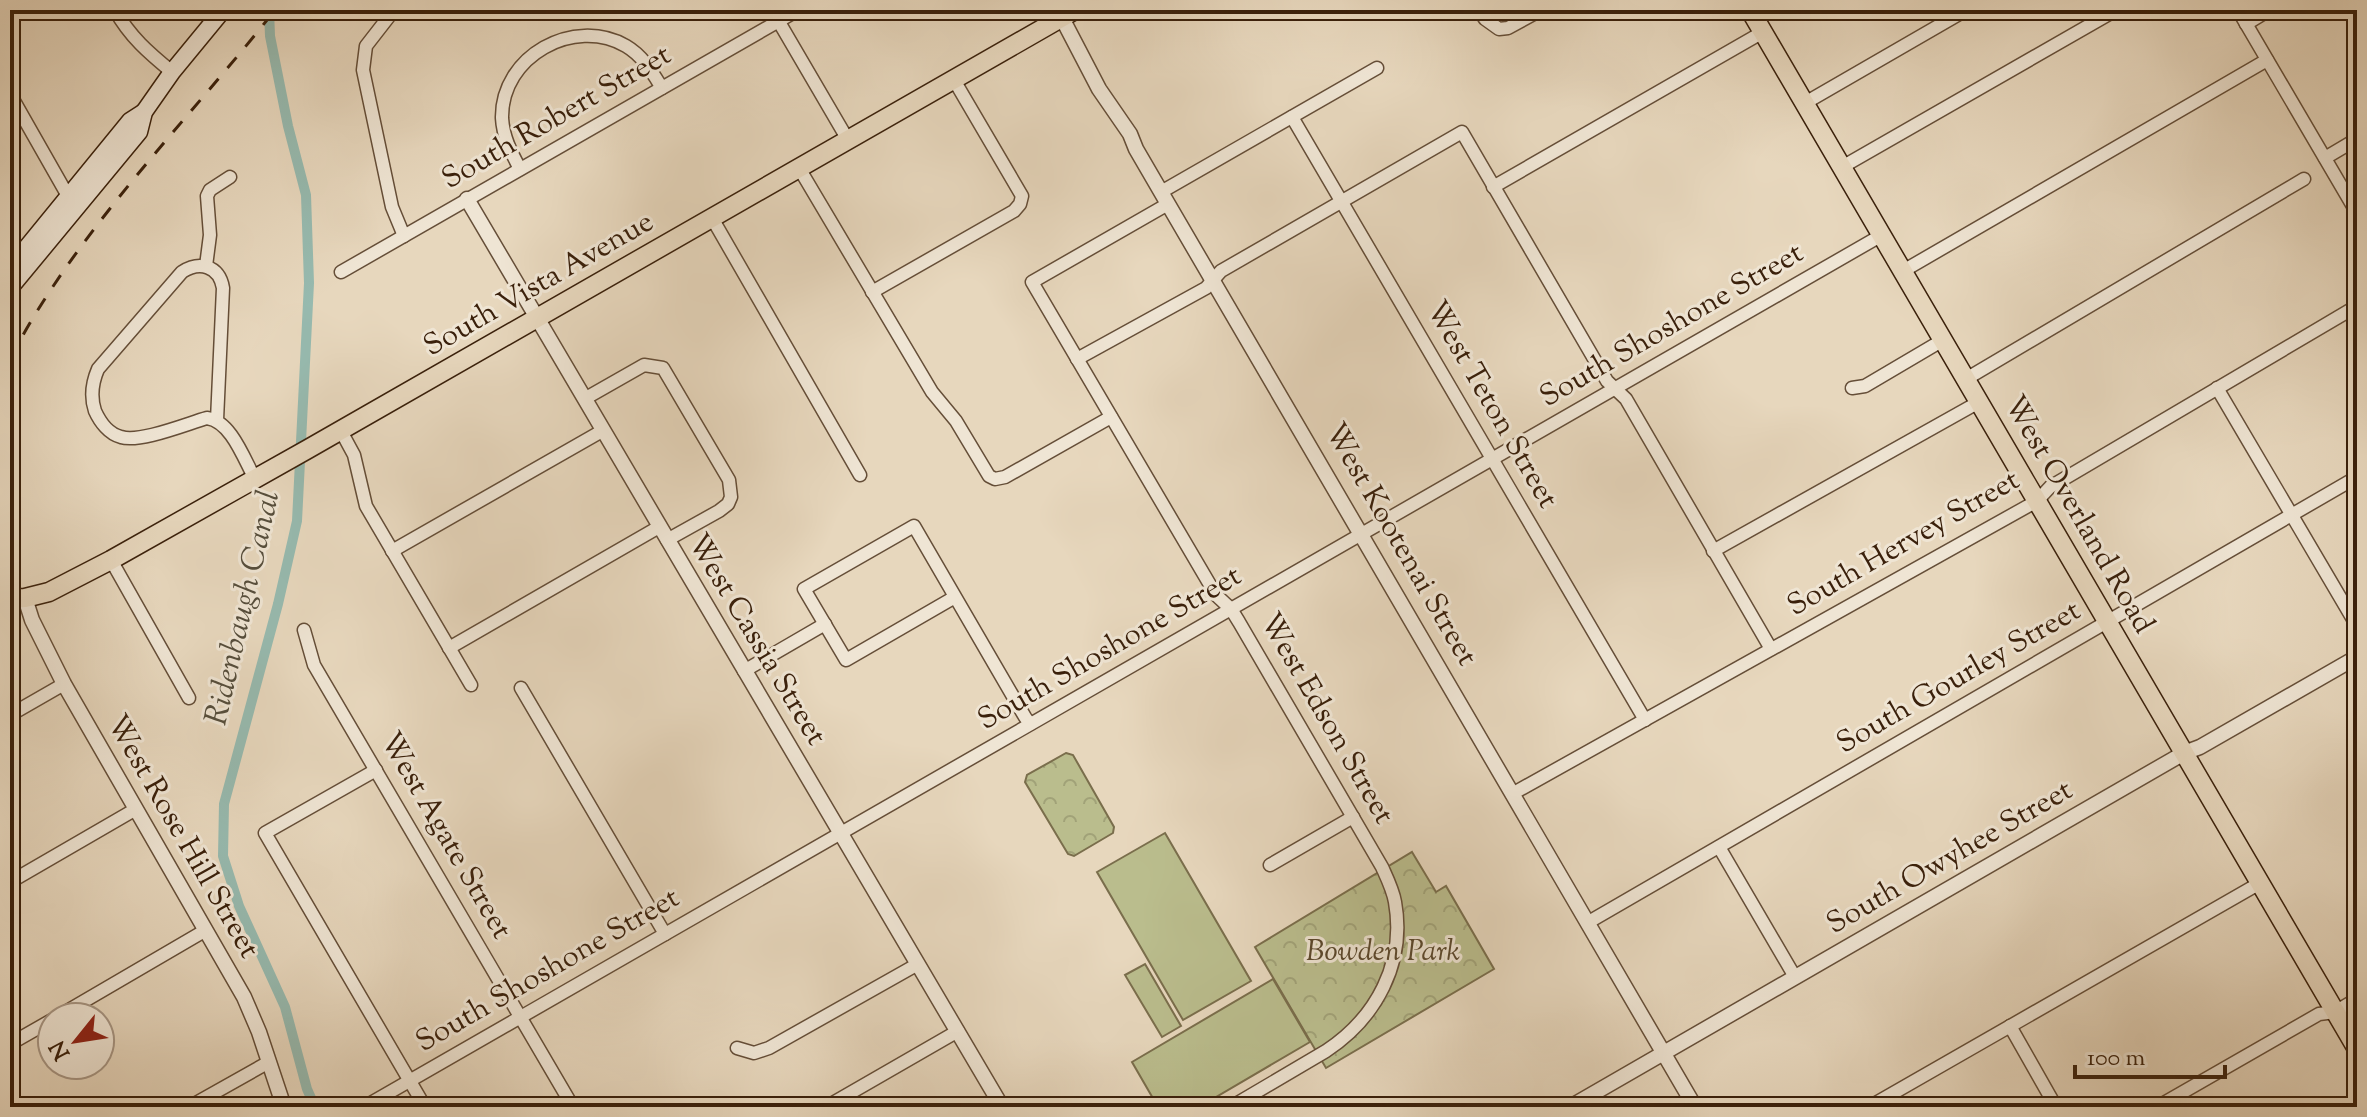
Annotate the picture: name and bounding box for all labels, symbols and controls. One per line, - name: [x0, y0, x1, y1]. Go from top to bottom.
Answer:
- street label: South Robert Street: [434, 35, 680, 201]
- street label: South Vista Avenue: [416, 202, 662, 368]
- street label: South Shoshone Street: [1532, 233, 1812, 419]
- street label: West Teton Street: [1414, 293, 1568, 517]
- street label: West Overland Road: [1992, 388, 2164, 642]
- street label: West Kootenai Street: [1313, 416, 1487, 674]
- street label: South Hervey Street: [1780, 460, 2028, 628]
- water label: Ridenbaugh Canal: [195, 486, 293, 730]
- street label: West Cassia Street: [676, 526, 836, 754]
- street label: South Shoshone Street: [970, 556, 1250, 742]
- street label: South Gourley Street: [1829, 590, 2089, 766]
- street label: West Edson Street: [1248, 605, 1404, 833]
- street label: West Rose Hill Street: [95, 707, 269, 967]
- street label: West Agate Street: [368, 724, 522, 948]
- street label: South Owyhee Street: [1819, 770, 2081, 946]
- street label: South Shoshone Street: [408, 878, 688, 1064]
- park label: Bowden Park: [1306, 931, 1460, 974]
- north arrow: [36, 1001, 116, 1081]
- scale bar: [2075, 1029, 2225, 1079]
- text: N: [43, 1034, 80, 1065]
- text: 100 m: [2087, 1042, 2145, 1076]

